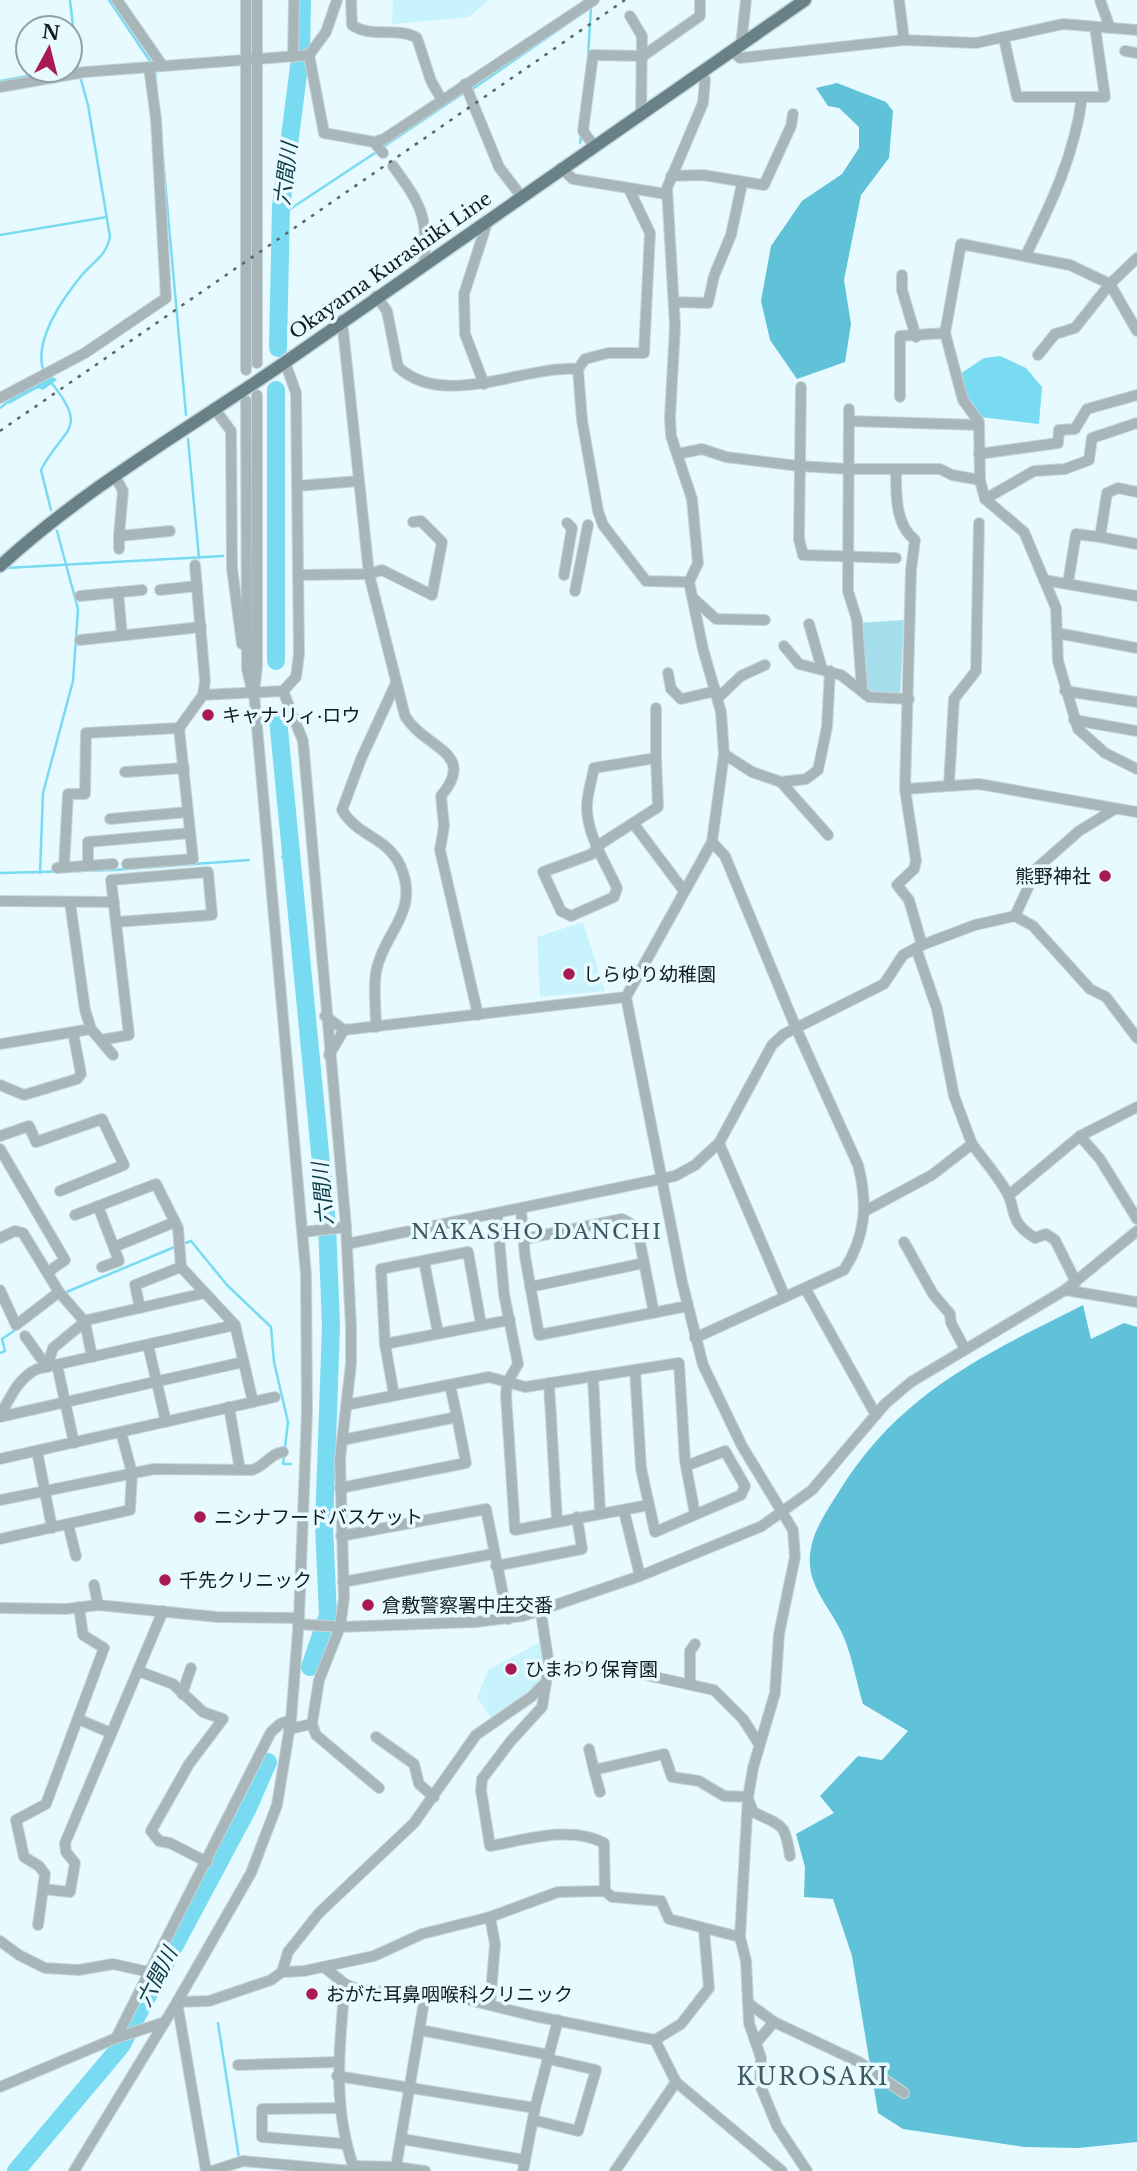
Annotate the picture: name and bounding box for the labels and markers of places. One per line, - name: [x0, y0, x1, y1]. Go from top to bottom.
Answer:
- place label: キャナリィ·ロウ: [222, 704, 360, 727]
- marker: キャナリィ·ロウ: [200, 707, 216, 723]
- place label: 熊野神社: [1015, 865, 1091, 888]
- marker: 熊野神社: [1097, 868, 1113, 884]
- place label: しらゆり幼稚園: [583, 963, 716, 986]
- marker: しらゆり幼稚園: [561, 966, 577, 982]
- place label: ニシナフードバスケット: [214, 1506, 423, 1529]
- marker: ニシナフードバスケット: [192, 1509, 208, 1525]
- place label: 千先クリニック: [179, 1569, 312, 1592]
- marker: 千先クリニック: [157, 1572, 173, 1588]
- place label: 倉敷警察署中庄交番: [382, 1594, 553, 1617]
- marker: 倉敷警察署中庄交番: [360, 1597, 376, 1613]
- place label: ひまわり保育園: [525, 1658, 658, 1681]
- marker: ひまわり保育園: [503, 1661, 519, 1677]
- place label: おがた耳鼻咽喉科クリニック: [326, 1983, 573, 2006]
- marker: おがた耳鼻咽喉科クリニック: [304, 1986, 320, 2002]

